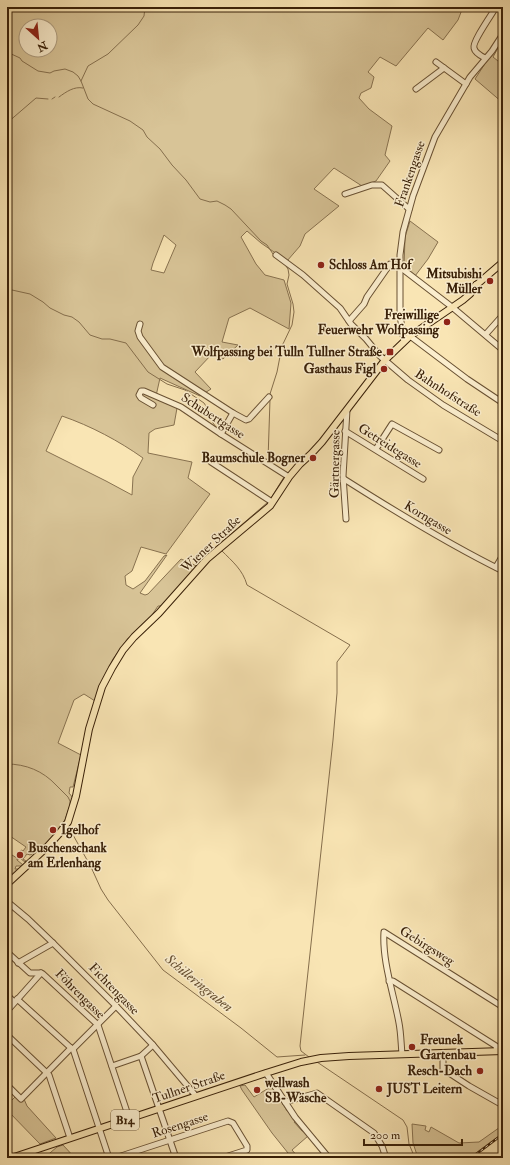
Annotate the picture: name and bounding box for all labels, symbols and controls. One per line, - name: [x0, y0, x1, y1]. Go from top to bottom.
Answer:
- north arrow: [18, 18, 58, 58]
- text: N: [34, 38, 51, 55]
- street label: Frankengasse: [391, 138, 429, 209]
- place label: Schloss Am Hof: [329, 257, 414, 273]
- marker: Schloss Am Hof: [316, 260, 326, 270]
- place label: Mitsubishi Müller: [425, 266, 483, 297]
- marker: Mitsubishi Müller: [485, 276, 495, 286]
- place label: Freiwillige Feuerwehr Wolfpassing: [318, 307, 440, 339]
- marker: Freiwillige Feuerwehr Wolfpassing: [442, 317, 452, 327]
- place label: Wolfpassing bei Tulln Tullner Straße: [190, 344, 383, 361]
- marker: Wolfpassing bei Tulln Tullner Straße: [385, 347, 395, 357]
- place label: Gasthaus Figl: [304, 361, 377, 378]
- marker: Gasthaus Figl: [379, 364, 389, 374]
- street label: Bahnhofstraße: [412, 366, 485, 421]
- street label: Schubertgasse: [178, 389, 248, 443]
- street label: Getreidegasse: [355, 420, 425, 472]
- street label: Gärtnergasse: [326, 429, 344, 498]
- place label: Baumschule Bogner: [202, 450, 306, 467]
- marker: Baumschule Bogner: [308, 453, 318, 463]
- street label: Korngasse: [401, 498, 455, 539]
- street label: Wiener Straße: [177, 512, 245, 576]
- place label: Igelhof: [61, 822, 101, 839]
- marker: Igelhof: [48, 825, 58, 835]
- place label: Buschenschank am Erlenhang: [28, 840, 107, 872]
- marker: Buschenschank am Erlenhang: [15, 850, 25, 860]
- street label: Gebirgsweg: [397, 923, 458, 969]
- water label: Schilleringraben: [161, 950, 237, 1016]
- street label: Fichtengasse: [85, 960, 143, 1019]
- street label: Föhrengasse: [52, 966, 109, 1023]
- place label: Freunek Gartenbau: [420, 1032, 476, 1063]
- marker: Freunek Gartenbau: [407, 1042, 417, 1052]
- place label: Resch-Dach: [407, 1063, 472, 1079]
- marker: Resch-Dach: [475, 1066, 485, 1076]
- street label: Tullner Straße: [151, 1067, 228, 1107]
- place label: wellwash SB-Wäsche: [264, 1075, 327, 1106]
- place label: JUST Leitern: [386, 1081, 463, 1098]
- marker: JUST Leitern: [374, 1084, 384, 1094]
- marker: wellwash SB-Wäsche: [252, 1085, 262, 1095]
- street label: Rosengasse: [150, 1108, 211, 1142]
- road number: B14: [111, 1110, 139, 1130]
- scale bar: [364, 1121, 462, 1147]
- text: 200 m: [370, 1128, 401, 1143]

